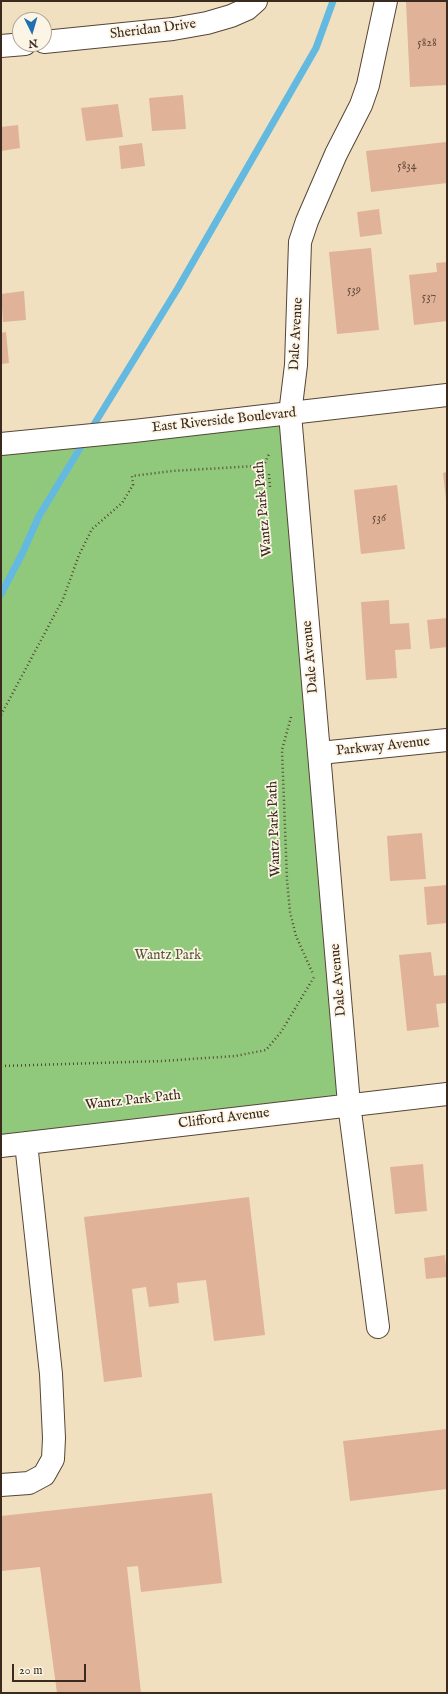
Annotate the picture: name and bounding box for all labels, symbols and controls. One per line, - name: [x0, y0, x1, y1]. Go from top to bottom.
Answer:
- north arrow: [12, 12, 52, 52]
- street label: Sheridan Drive: [109, 16, 197, 44]
- text: N: [28, 36, 38, 50]
- house number: 5828: [417, 37, 437, 51]
- house number: 5834: [397, 160, 417, 174]
- house number: 539: [347, 284, 361, 298]
- house number: 537: [422, 291, 436, 305]
- street label: Dale Avenue: [287, 297, 307, 371]
- street label: East Riverside Boulevard: [151, 405, 297, 437]
- street label: Wantz Park Path: [251, 460, 277, 558]
- house number: 536: [372, 512, 386, 526]
- street label: Dale Avenue: [299, 620, 323, 694]
- street label: Parkway Avenue: [335, 734, 431, 760]
- street label: Wantz Park Path: [265, 781, 285, 877]
- street label: Dale Avenue: [327, 943, 351, 1017]
- park label: Wantz Park: [135, 948, 201, 964]
- street label: Wantz Park Path: [84, 1088, 182, 1114]
- street label: Clifford Avenue: [177, 1105, 271, 1133]
- scale bar: [14, 1656, 88, 1682]
- text: 20 m: [19, 1663, 42, 1678]

